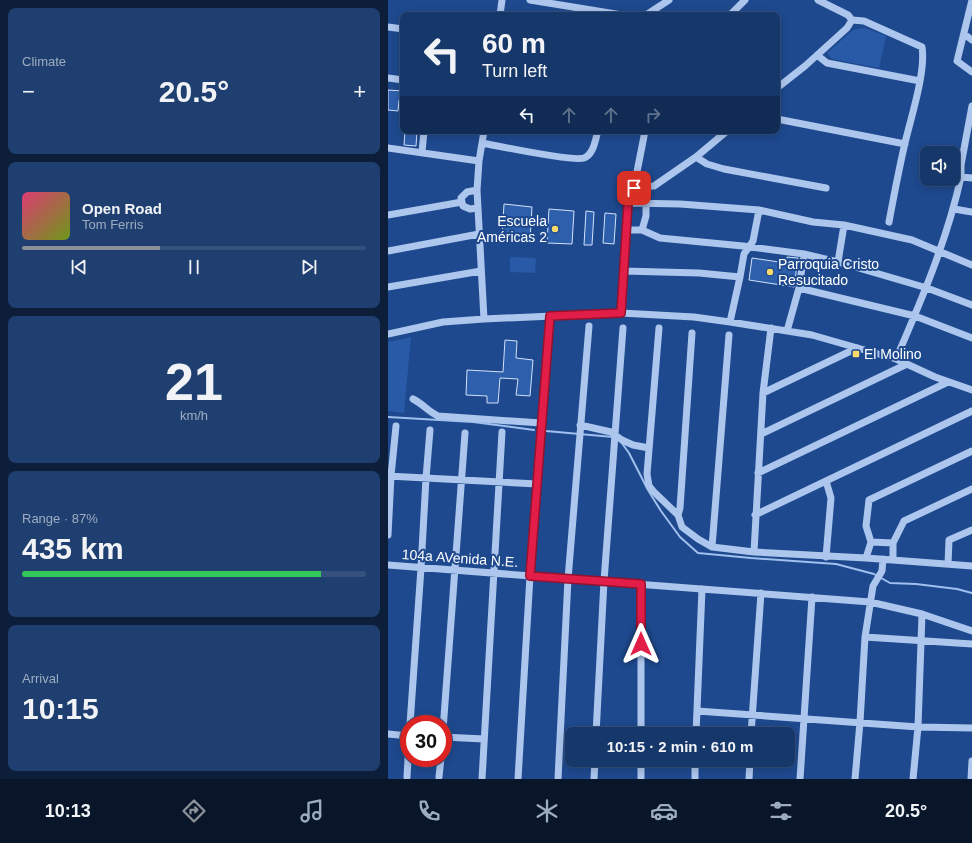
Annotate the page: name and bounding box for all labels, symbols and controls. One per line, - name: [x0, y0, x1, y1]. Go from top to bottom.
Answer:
- icon: left: [416, 28, 468, 80]
- text: 60 m: [482, 28, 546, 59]
- text: Climate: [22, 54, 66, 69]
- text: Turn left: [482, 61, 547, 81]
- text: 20.5°: [159, 75, 229, 108]
- text: −: [22, 79, 35, 104]
- text: +: [353, 79, 366, 104]
- icon: left: [516, 104, 538, 126]
- icon: ahead: [558, 104, 580, 126]
- icon: ahead: [600, 104, 622, 126]
- icon: right: [642, 104, 664, 126]
- map controls: [920, 146, 960, 186]
- button: sound: [920, 146, 960, 186]
- pin: [617, 171, 651, 205]
- icon: arrive: [623, 177, 645, 199]
- text: Open Road: [82, 200, 162, 217]
- place label: Escuela Américas 2: [477, 213, 547, 245]
- text: Tom Ferris: [82, 217, 143, 232]
- marker: Escuela Américas 2: [550, 224, 560, 234]
- icon: previous: [68, 256, 90, 278]
- icon: pause: [183, 256, 205, 278]
- icon: next: [298, 256, 320, 278]
- place label: Parroquia Cristo Resucitado: [778, 256, 879, 288]
- marker: Parroquia Cristo Resucitado: [765, 267, 775, 277]
- place label: El Molino: [864, 346, 922, 362]
- marker: El Molino: [851, 349, 861, 359]
- text: 21: [165, 353, 223, 411]
- text: km/h: [180, 408, 208, 423]
- text: Range · 87%: [22, 511, 98, 526]
- text: 435 km: [22, 532, 124, 565]
- street label: 104a AVenida N.E.: [401, 546, 519, 570]
- position arrow: [620, 623, 662, 665]
- text: Arrival: [22, 671, 59, 686]
- text: 10:15: [22, 692, 99, 725]
- speed limit sign: 30: [400, 715, 452, 767]
- text: 10:15 · 2 min · 610 m: [607, 738, 753, 755]
- icon: directions: [180, 797, 208, 825]
- icon: music: [298, 797, 326, 825]
- icon: phone: [415, 797, 443, 825]
- icon: climate: [533, 797, 561, 825]
- icon: car: [650, 797, 678, 825]
- icon: filters: [767, 797, 795, 825]
- text: 10:13: [45, 801, 91, 821]
- text: 20.5°: [885, 801, 927, 821]

